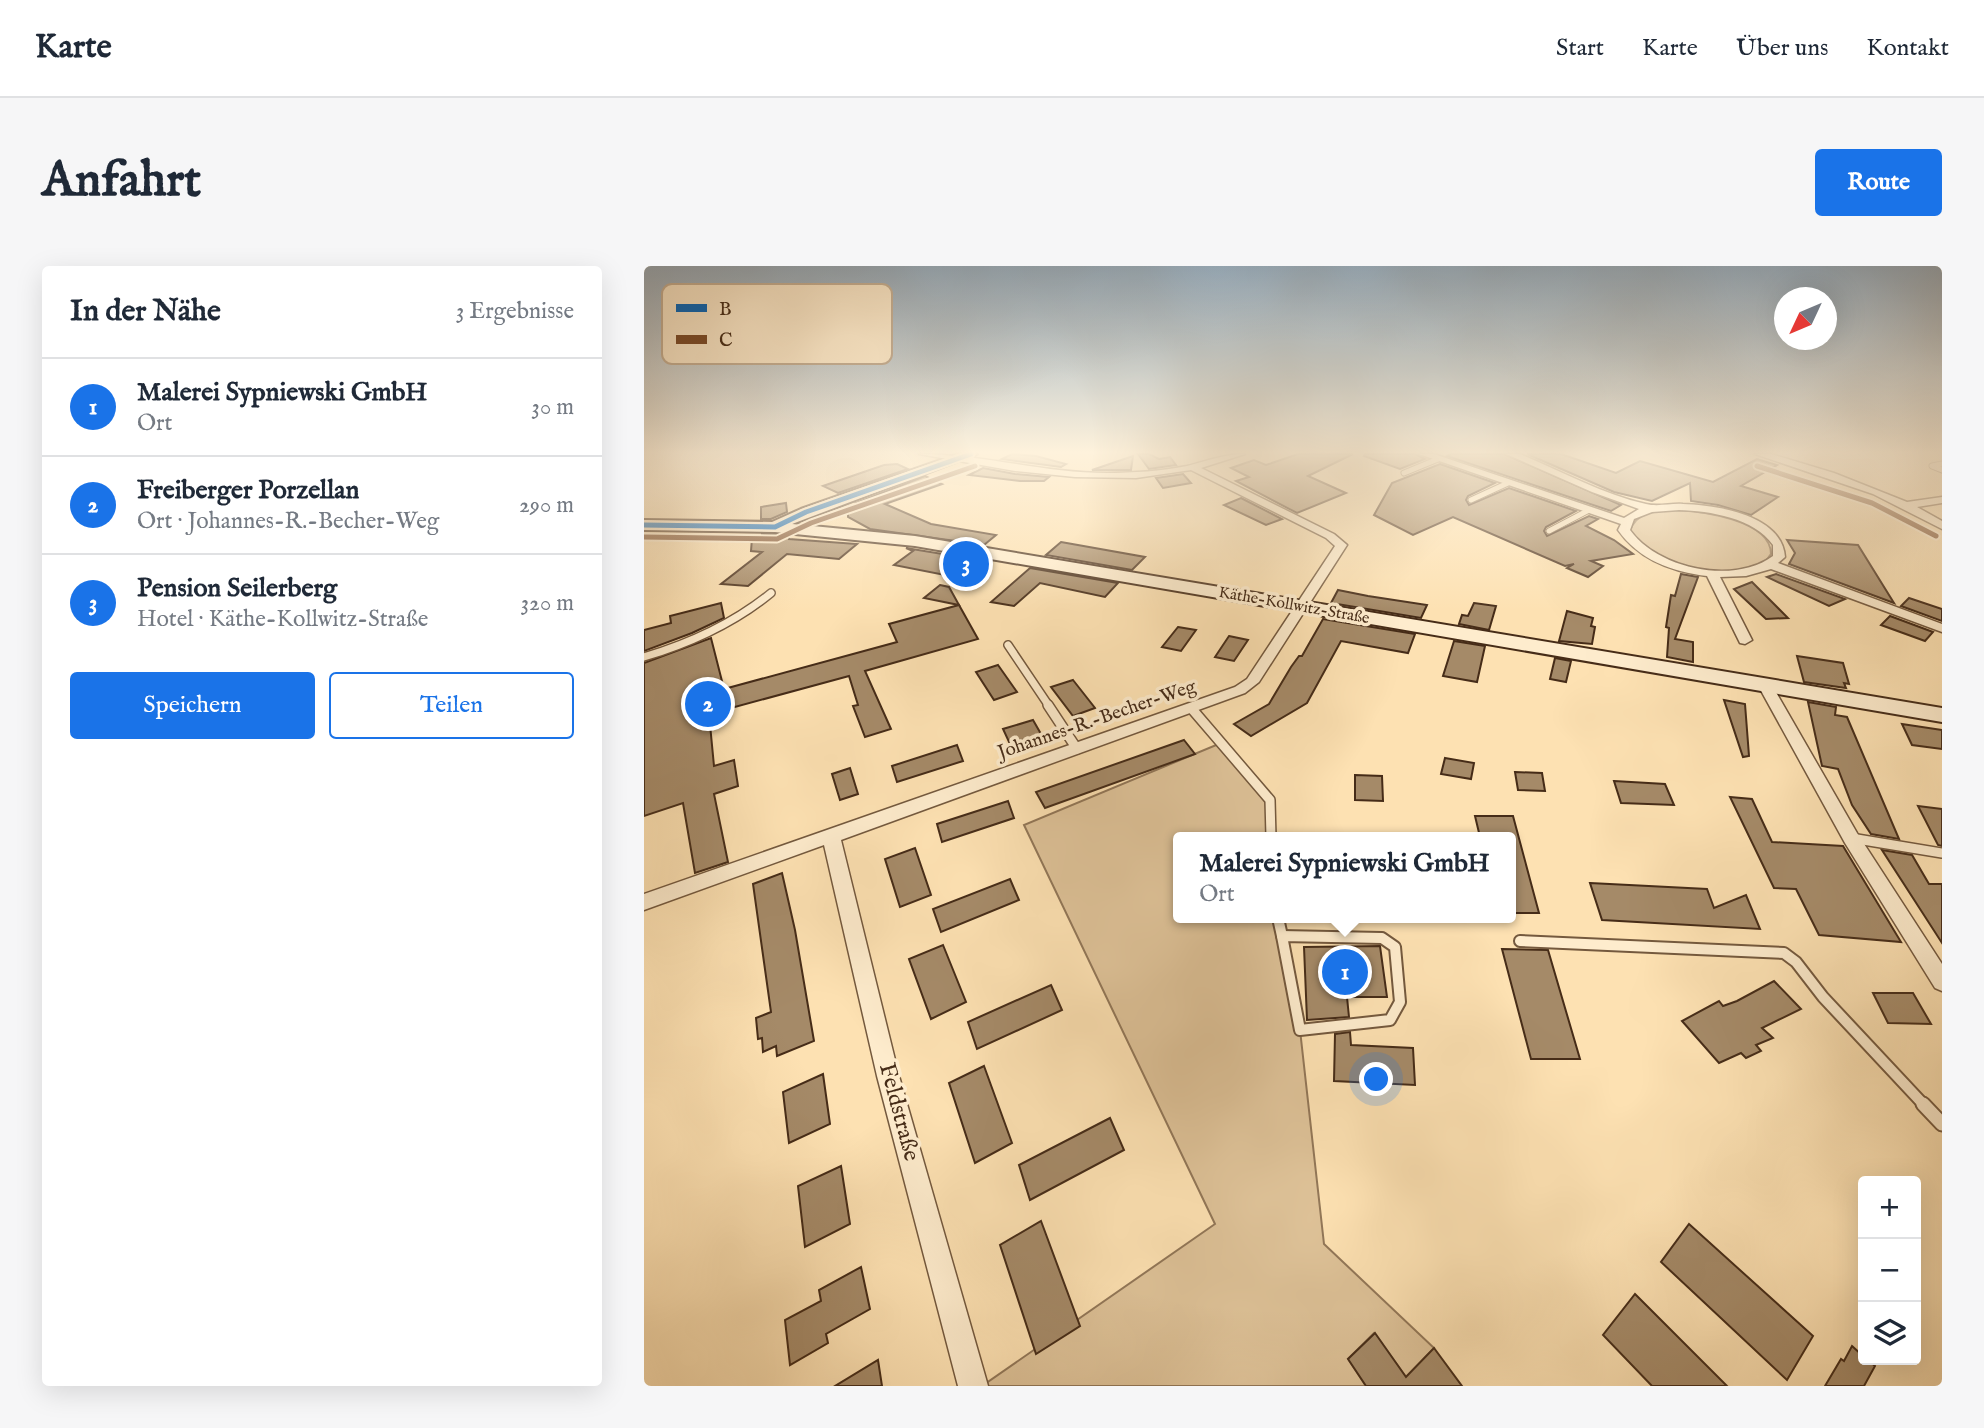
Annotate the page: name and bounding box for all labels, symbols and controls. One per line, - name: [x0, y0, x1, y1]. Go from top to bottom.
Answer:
- text: Karte: [35, 27, 112, 69]
- text: Start: [1556, 33, 1604, 64]
- text: Karte: [1642, 33, 1698, 64]
- text: Über uns: [1736, 33, 1828, 64]
- text: Kontakt: [1866, 33, 1949, 64]
- button: Route: [1815, 149, 1942, 216]
- text: Anfahrt: [42, 151, 201, 213]
- legend: [662, 284, 892, 364]
- north arrow: [1774, 287, 1837, 350]
- text: In der Nähe: [70, 293, 221, 331]
- text: 3 Ergebnisse: [456, 297, 574, 326]
- text: B: [719, 298, 732, 322]
- text: C: [719, 329, 733, 353]
- text: Malerei Sypniewski GmbH: [137, 376, 427, 409]
- text: 1: [89, 393, 97, 422]
- text: 30 m: [531, 393, 574, 422]
- text: Ort: [137, 409, 172, 438]
- text: Freiberger Porzellan: [137, 474, 359, 507]
- text: 2: [88, 491, 98, 520]
- text: 290 m: [519, 491, 574, 520]
- text: Ort · Johannes-R.-Becher-Weg: [137, 507, 439, 536]
- pin: 3: [943, 538, 989, 590]
- text: Pension Seilerberg: [137, 572, 337, 605]
- street label: Käthe-Kollwitz-Straße: [1217, 583, 1371, 629]
- text: 3: [89, 589, 97, 618]
- text: 320 m: [521, 589, 574, 618]
- text: Hotel · Käthe-Kollwitz-Straße: [137, 605, 428, 634]
- button: Speichern: [70, 672, 315, 739]
- button: Teilen: [329, 672, 574, 739]
- street label: Johannes-R.-Becher-Weg: [993, 675, 1200, 766]
- pin: 2: [685, 678, 731, 730]
- popup: [1173, 832, 1516, 923]
- text: Malerei Sypniewski GmbH: [1199, 847, 1490, 880]
- text: Ort: [1199, 880, 1235, 909]
- pin: 1: [1322, 946, 1368, 998]
- street label: Feldstraße: [872, 1060, 926, 1164]
- your location: [1359, 1062, 1393, 1096]
- map controls: [1858, 1176, 1921, 1365]
- button: +: [1858, 1176, 1921, 1239]
- button: −: [1858, 1239, 1921, 1302]
- button: layers: [1858, 1302, 1921, 1365]

